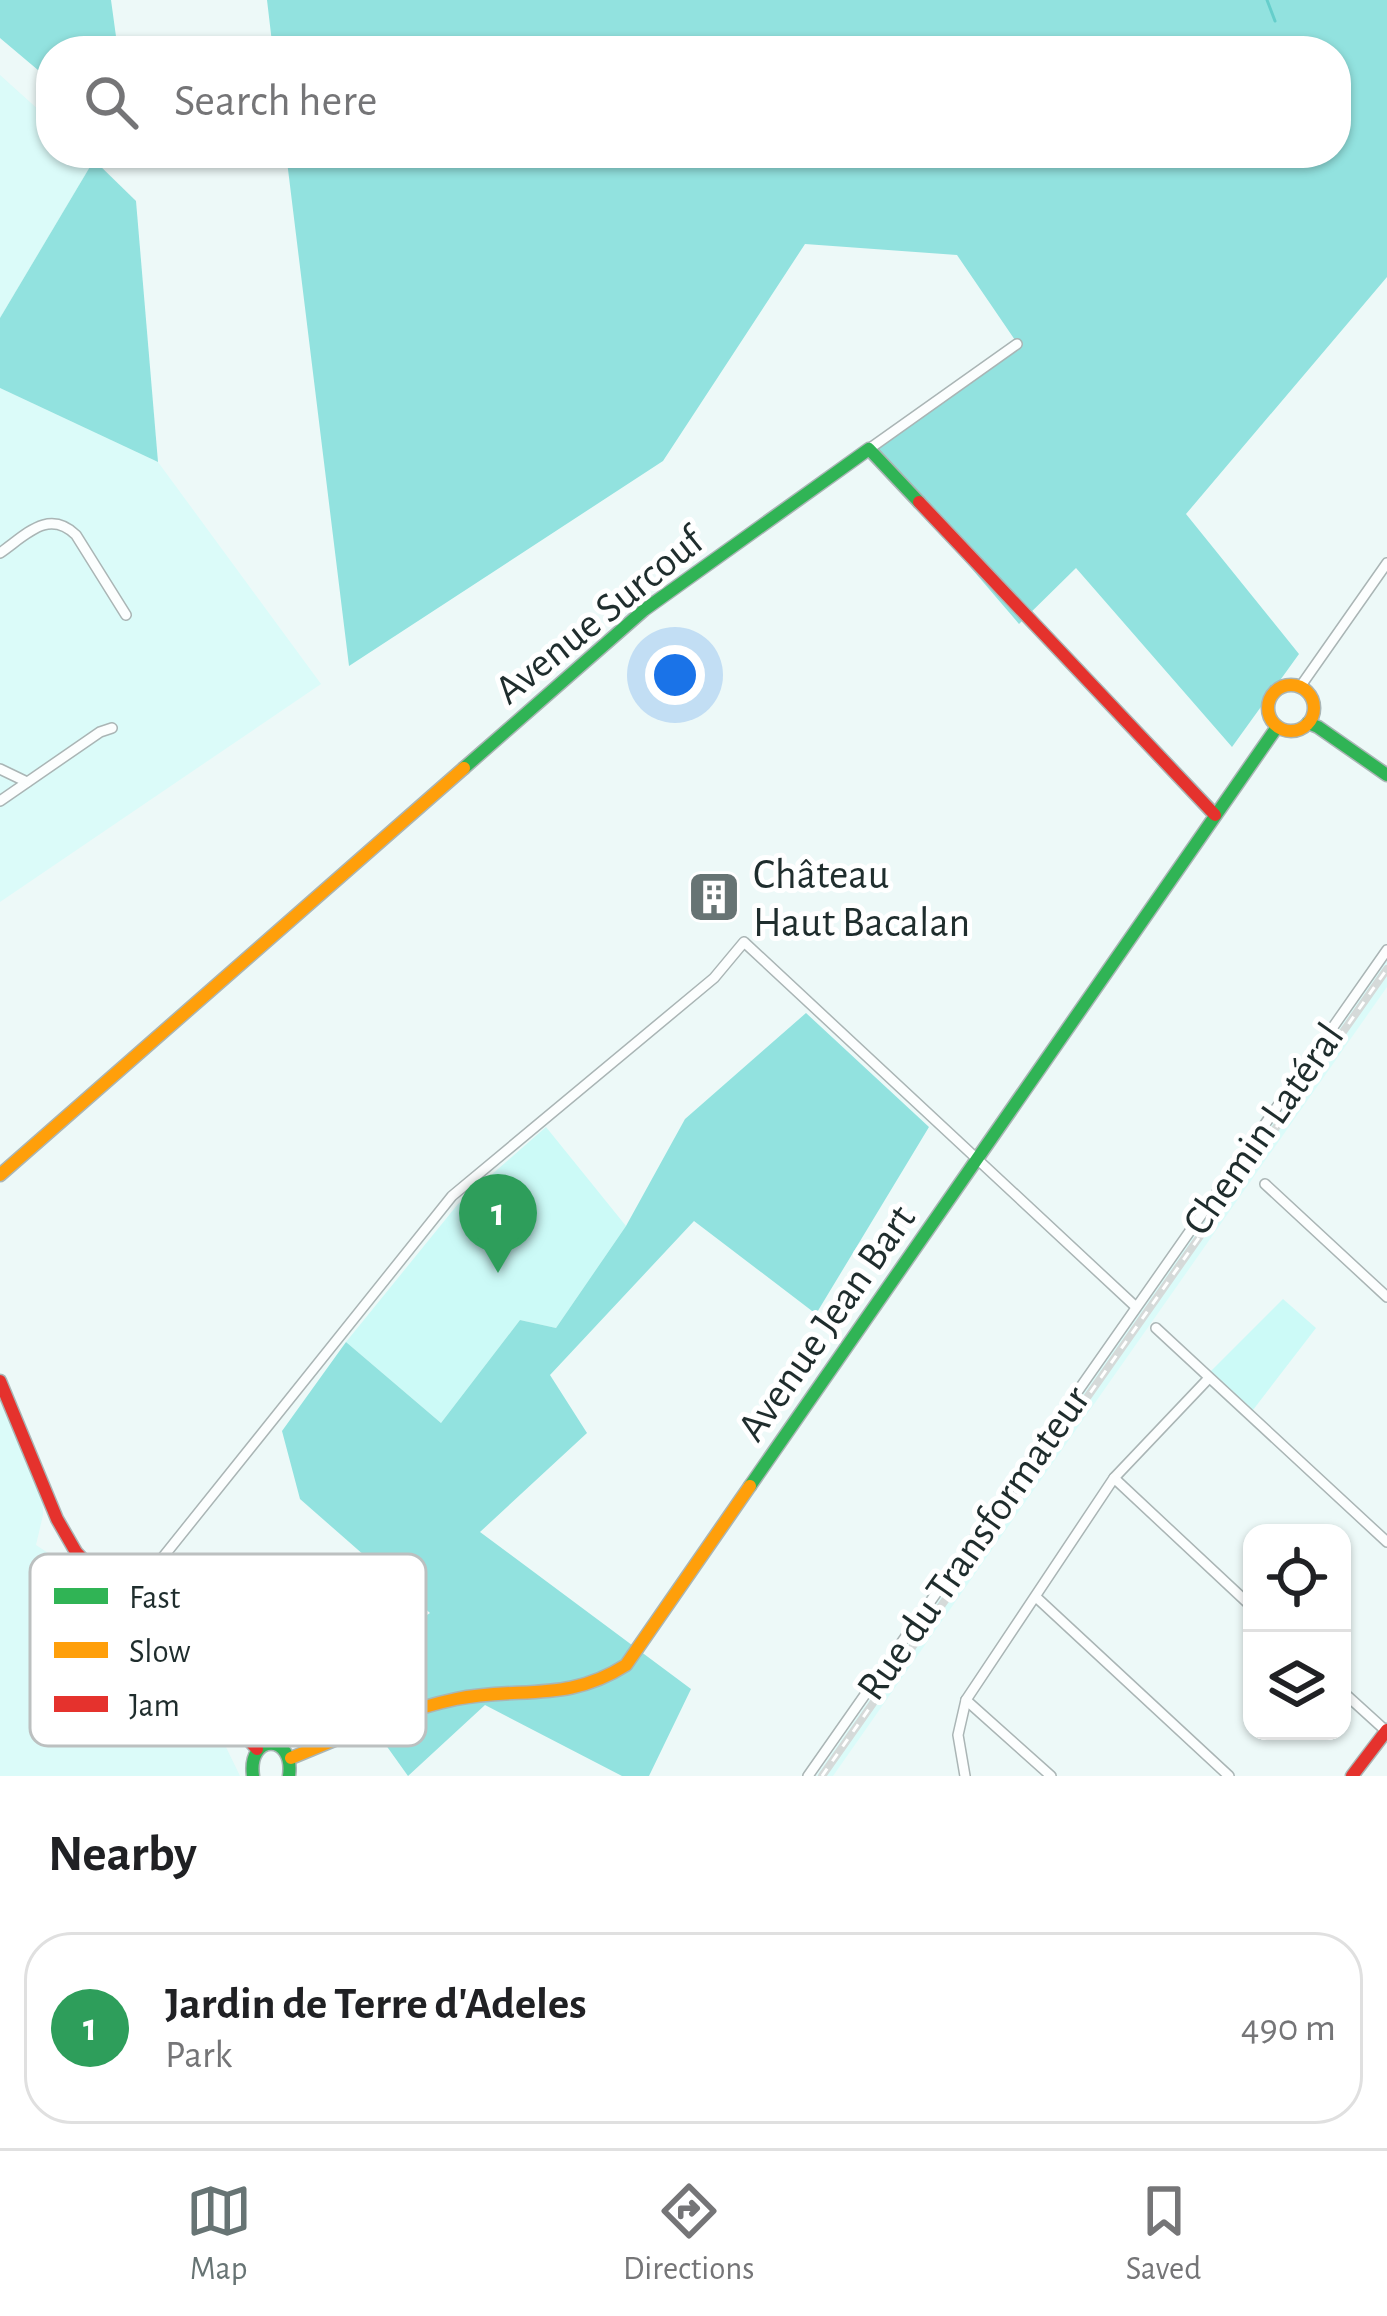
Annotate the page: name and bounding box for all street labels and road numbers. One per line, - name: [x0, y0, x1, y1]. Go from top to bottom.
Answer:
- street label: Avenue Surcouf: [487, 518, 713, 712]
- street label: Chemin Latéral: [1175, 1016, 1352, 1243]
- street label: Avenue Jean Bart: [730, 1198, 923, 1449]
- street label: Rue du Transformateur: [849, 1378, 1098, 1708]

